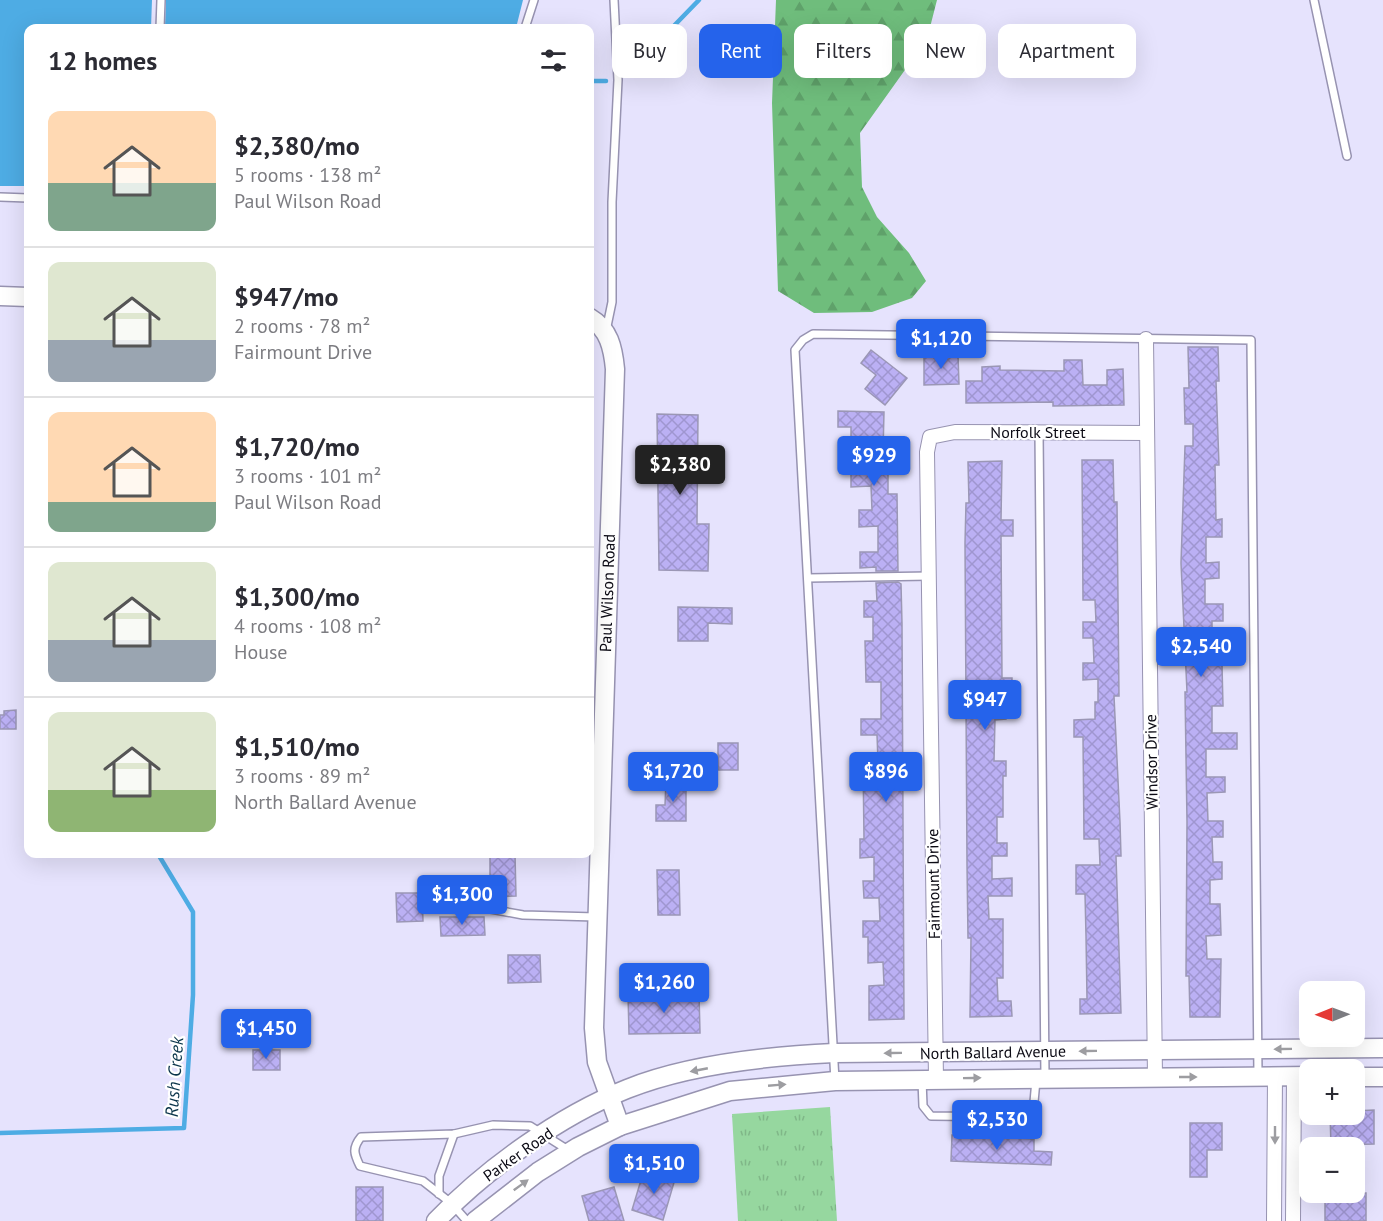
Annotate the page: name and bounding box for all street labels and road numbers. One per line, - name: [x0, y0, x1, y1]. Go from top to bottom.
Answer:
- street label: Norfolk Street: [990, 422, 1086, 442]
- street label: Paul Wilson Road: [595, 534, 619, 652]
- street label: Windsor Drive: [1140, 714, 1162, 810]
- street label: Fairmount Drive: [922, 829, 944, 939]
- street label: North Ballard Avenue: [920, 1041, 1066, 1063]
- street label: Parker Road: [479, 1123, 557, 1185]

